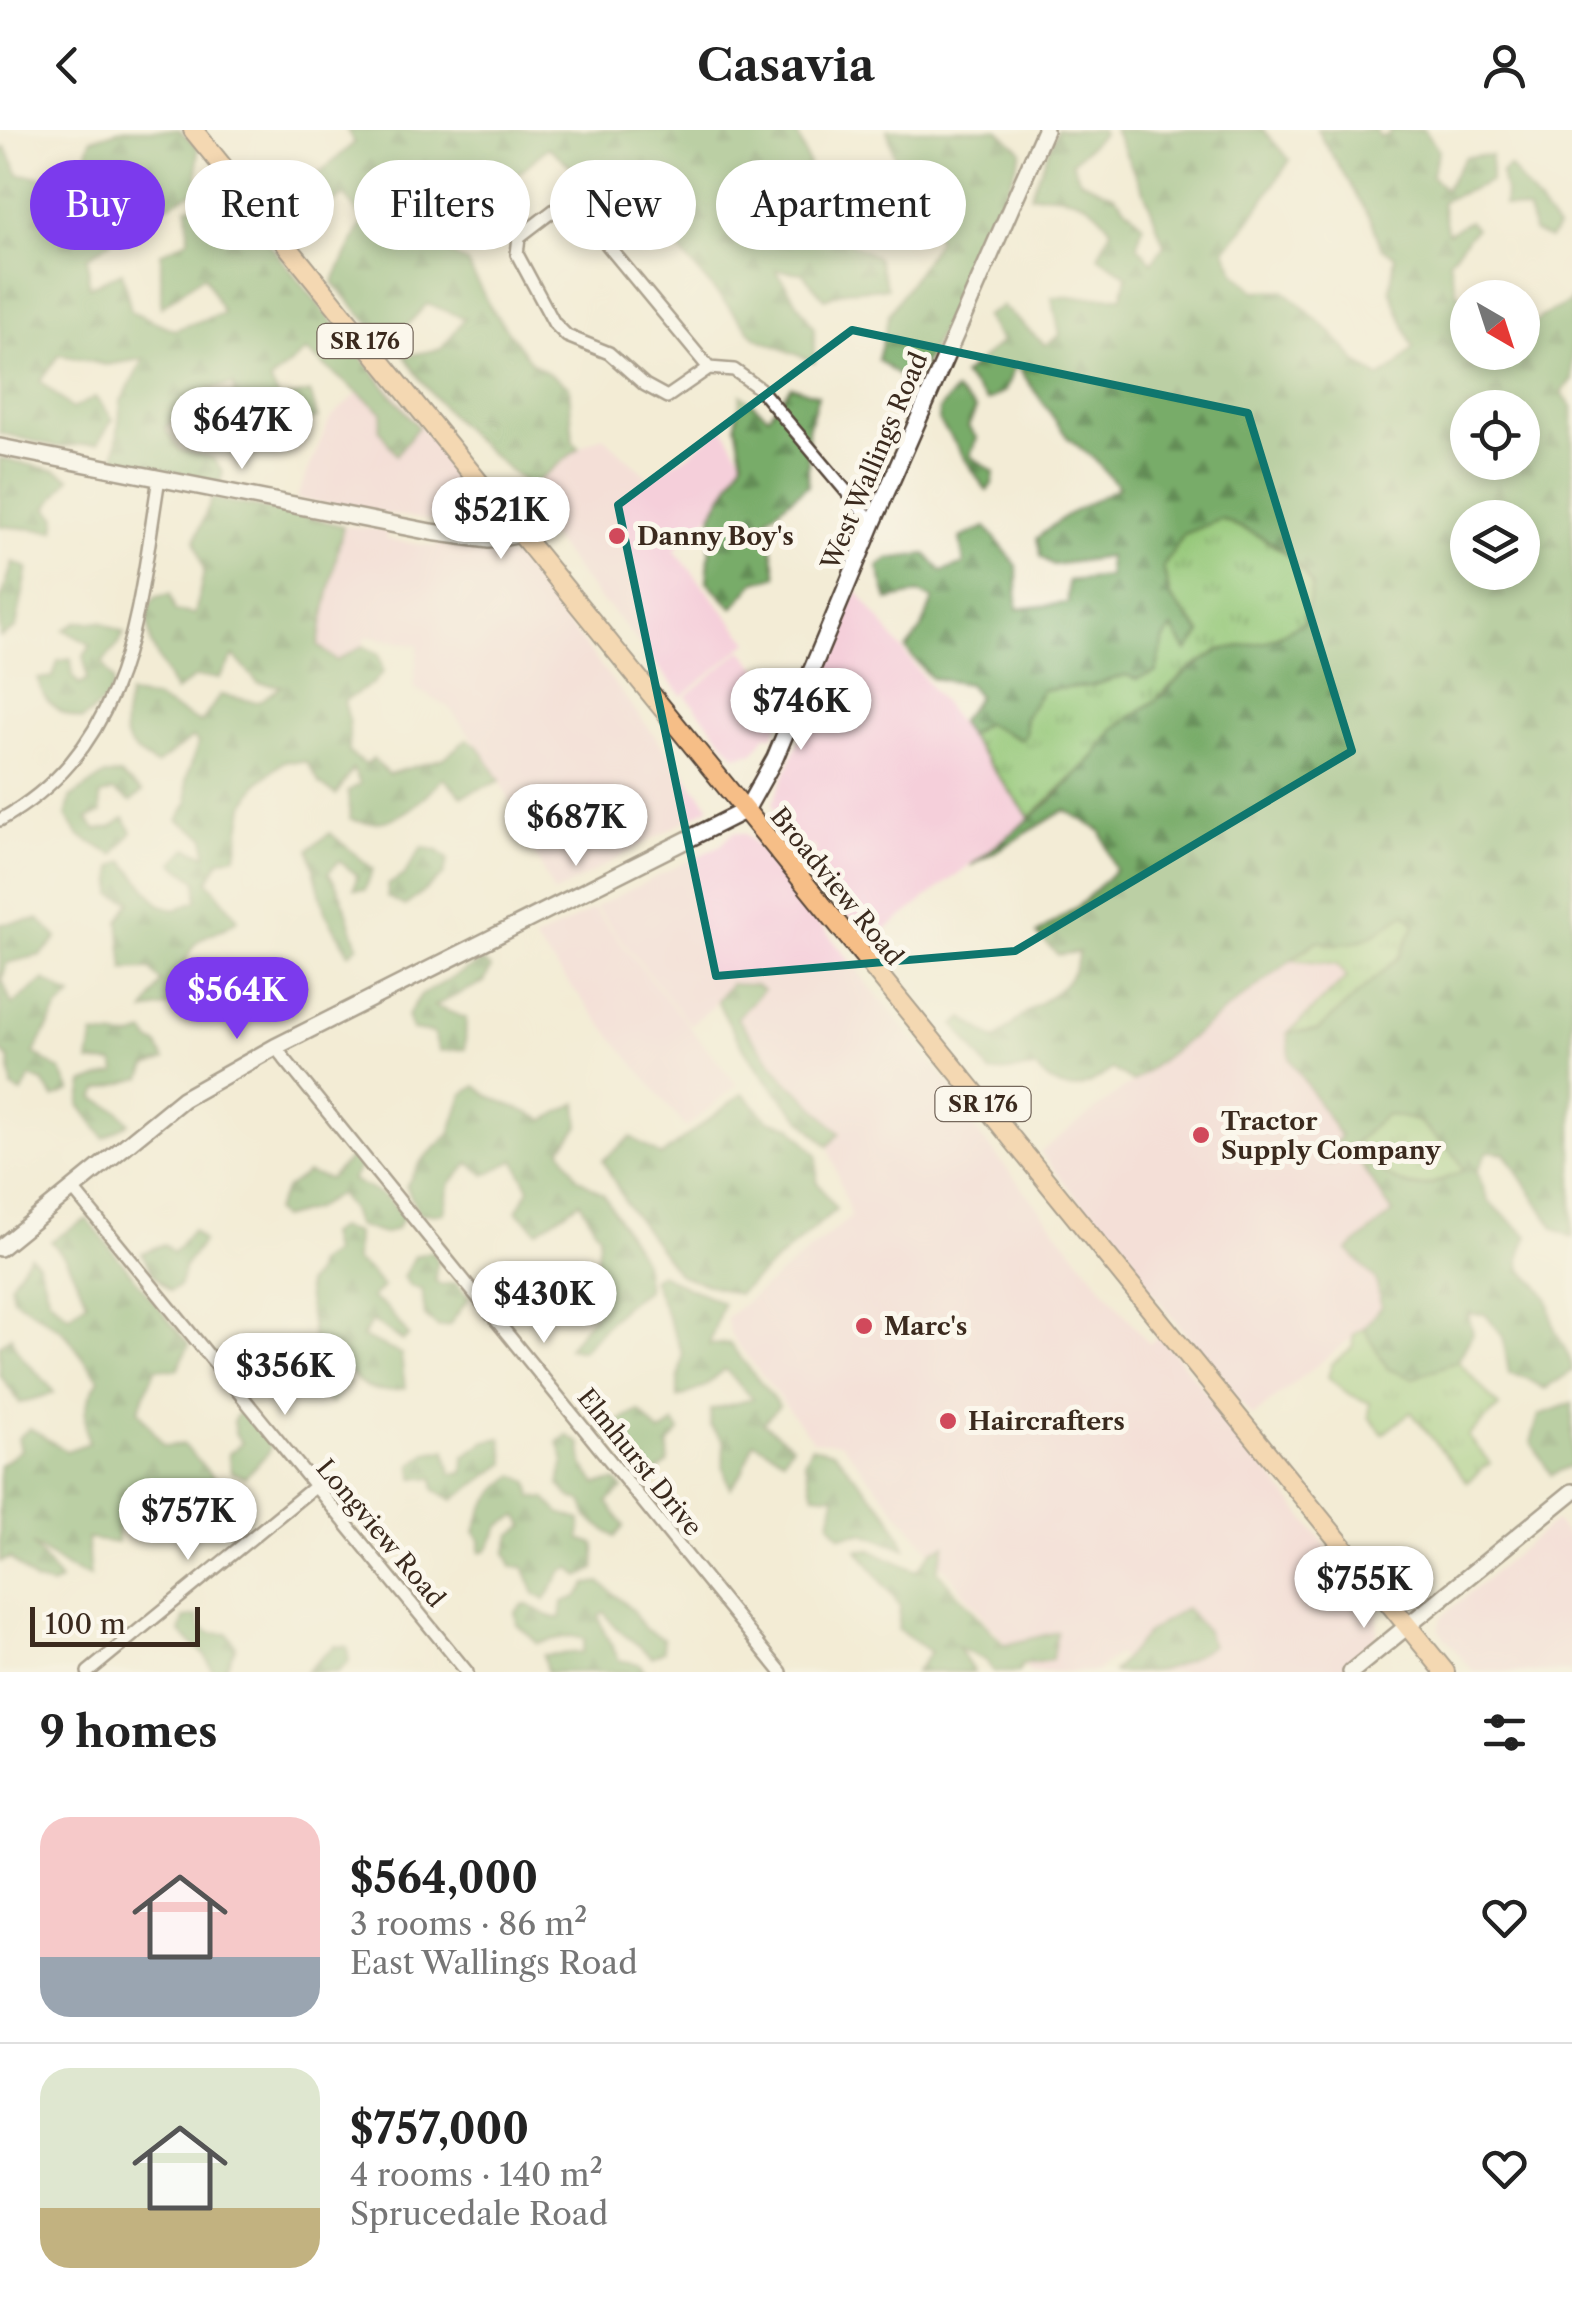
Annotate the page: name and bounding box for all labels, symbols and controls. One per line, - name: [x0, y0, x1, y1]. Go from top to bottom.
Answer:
- text: Casavia: [697, 37, 875, 93]
- icon: back: [40, 38, 95, 93]
- icon: person: [1477, 38, 1532, 93]
- chip: Buy: [30, 160, 165, 250]
- chip: Rent: [185, 160, 334, 250]
- chip: Filters: [354, 160, 530, 250]
- chip: New: [550, 160, 696, 250]
- chip: Apartment: [716, 160, 966, 250]
- north arrow: [1450, 280, 1540, 370]
- map controls: [1450, 280, 1540, 590]
- road number: SR 176: [318, 324, 412, 358]
- street label: West Wallings Road: [814, 348, 934, 576]
- pin: $647K: [172, 387, 312, 472]
- button: locate: [1450, 390, 1540, 480]
- text: $647K: [193, 400, 291, 439]
- pin: $521K: [431, 477, 571, 562]
- text: $521K: [454, 490, 548, 529]
- button: layers: [1450, 500, 1540, 590]
- place label: Danny Boy's: [637, 521, 794, 552]
- marker: Danny Boy's: [606, 525, 628, 547]
- pin: $746K: [731, 668, 871, 753]
- text: $746K: [752, 681, 850, 720]
- pin: $687K: [506, 784, 646, 869]
- text: $687K: [527, 797, 625, 836]
- street label: Broadview Road: [763, 801, 910, 972]
- pin: $564K: [167, 957, 307, 1042]
- text: $564K: [187, 970, 287, 1009]
- road number: SR 176: [936, 1087, 1030, 1121]
- place label: Tractor Supply Company: [1221, 1106, 1441, 1166]
- marker: Tractor Supply Company: [1190, 1124, 1212, 1146]
- pin: $430K: [474, 1261, 614, 1346]
- text: $430K: [494, 1274, 594, 1313]
- place label: Marc's: [884, 1311, 967, 1342]
- marker: Marc's: [853, 1315, 875, 1337]
- pin: $356K: [215, 1333, 355, 1418]
- text: $356K: [236, 1346, 334, 1385]
- street label: Elmhurst Drive: [571, 1382, 709, 1542]
- place label: Haircrafters: [968, 1406, 1125, 1437]
- marker: Haircrafters: [937, 1410, 959, 1432]
- street label: Longview Road: [310, 1453, 452, 1614]
- pin: $757K: [118, 1478, 258, 1563]
- text: $757K: [141, 1491, 235, 1530]
- pin: $755K: [1294, 1546, 1434, 1631]
- text: $755K: [1316, 1559, 1412, 1598]
- scale bar: [30, 1602, 200, 1646]
- text: 100 m: [45, 1607, 126, 1641]
- icon: filters: [1477, 1705, 1532, 1760]
- text: 9 homes: [40, 1706, 218, 1758]
- text: $564,000: [350, 1852, 538, 1904]
- icon: home: [120, 1857, 240, 1977]
- icon: heart: [1477, 1890, 1532, 1945]
- text: 3 rooms · 86 m²: [350, 1904, 587, 1943]
- text: East Wallings Road: [350, 1943, 638, 1982]
- text: $757,000: [350, 2103, 529, 2155]
- icon: home: [120, 2108, 240, 2228]
- icon: heart: [1477, 2141, 1532, 2196]
- text: 4 rooms · 140 m²: [350, 2155, 603, 2194]
- text: Sprucedale Road: [350, 2194, 608, 2233]

